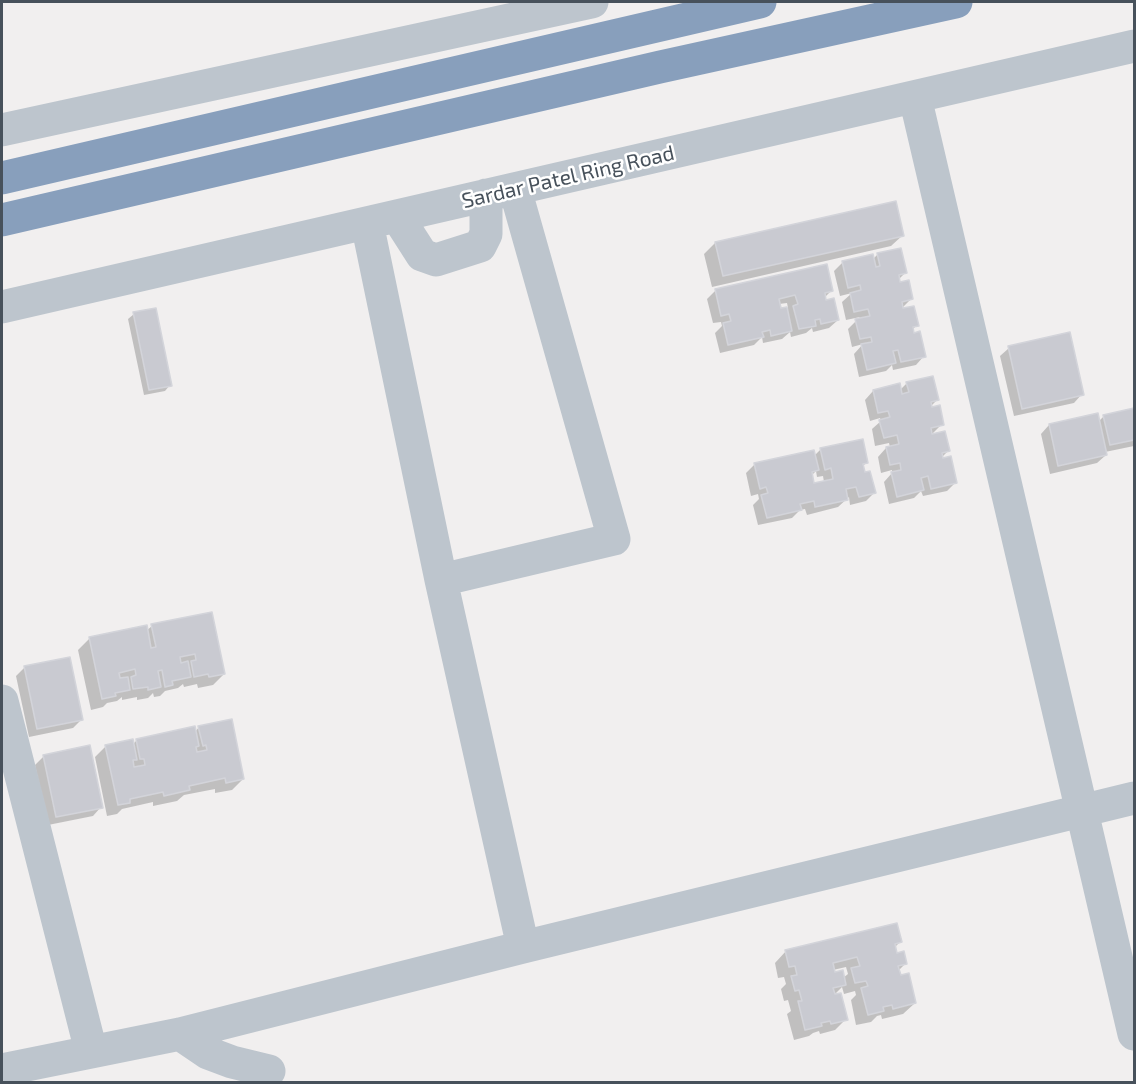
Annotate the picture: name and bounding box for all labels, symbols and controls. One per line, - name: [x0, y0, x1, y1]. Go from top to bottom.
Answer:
- street label: Sardar Patel Ring Road: [459, 140, 677, 214]

